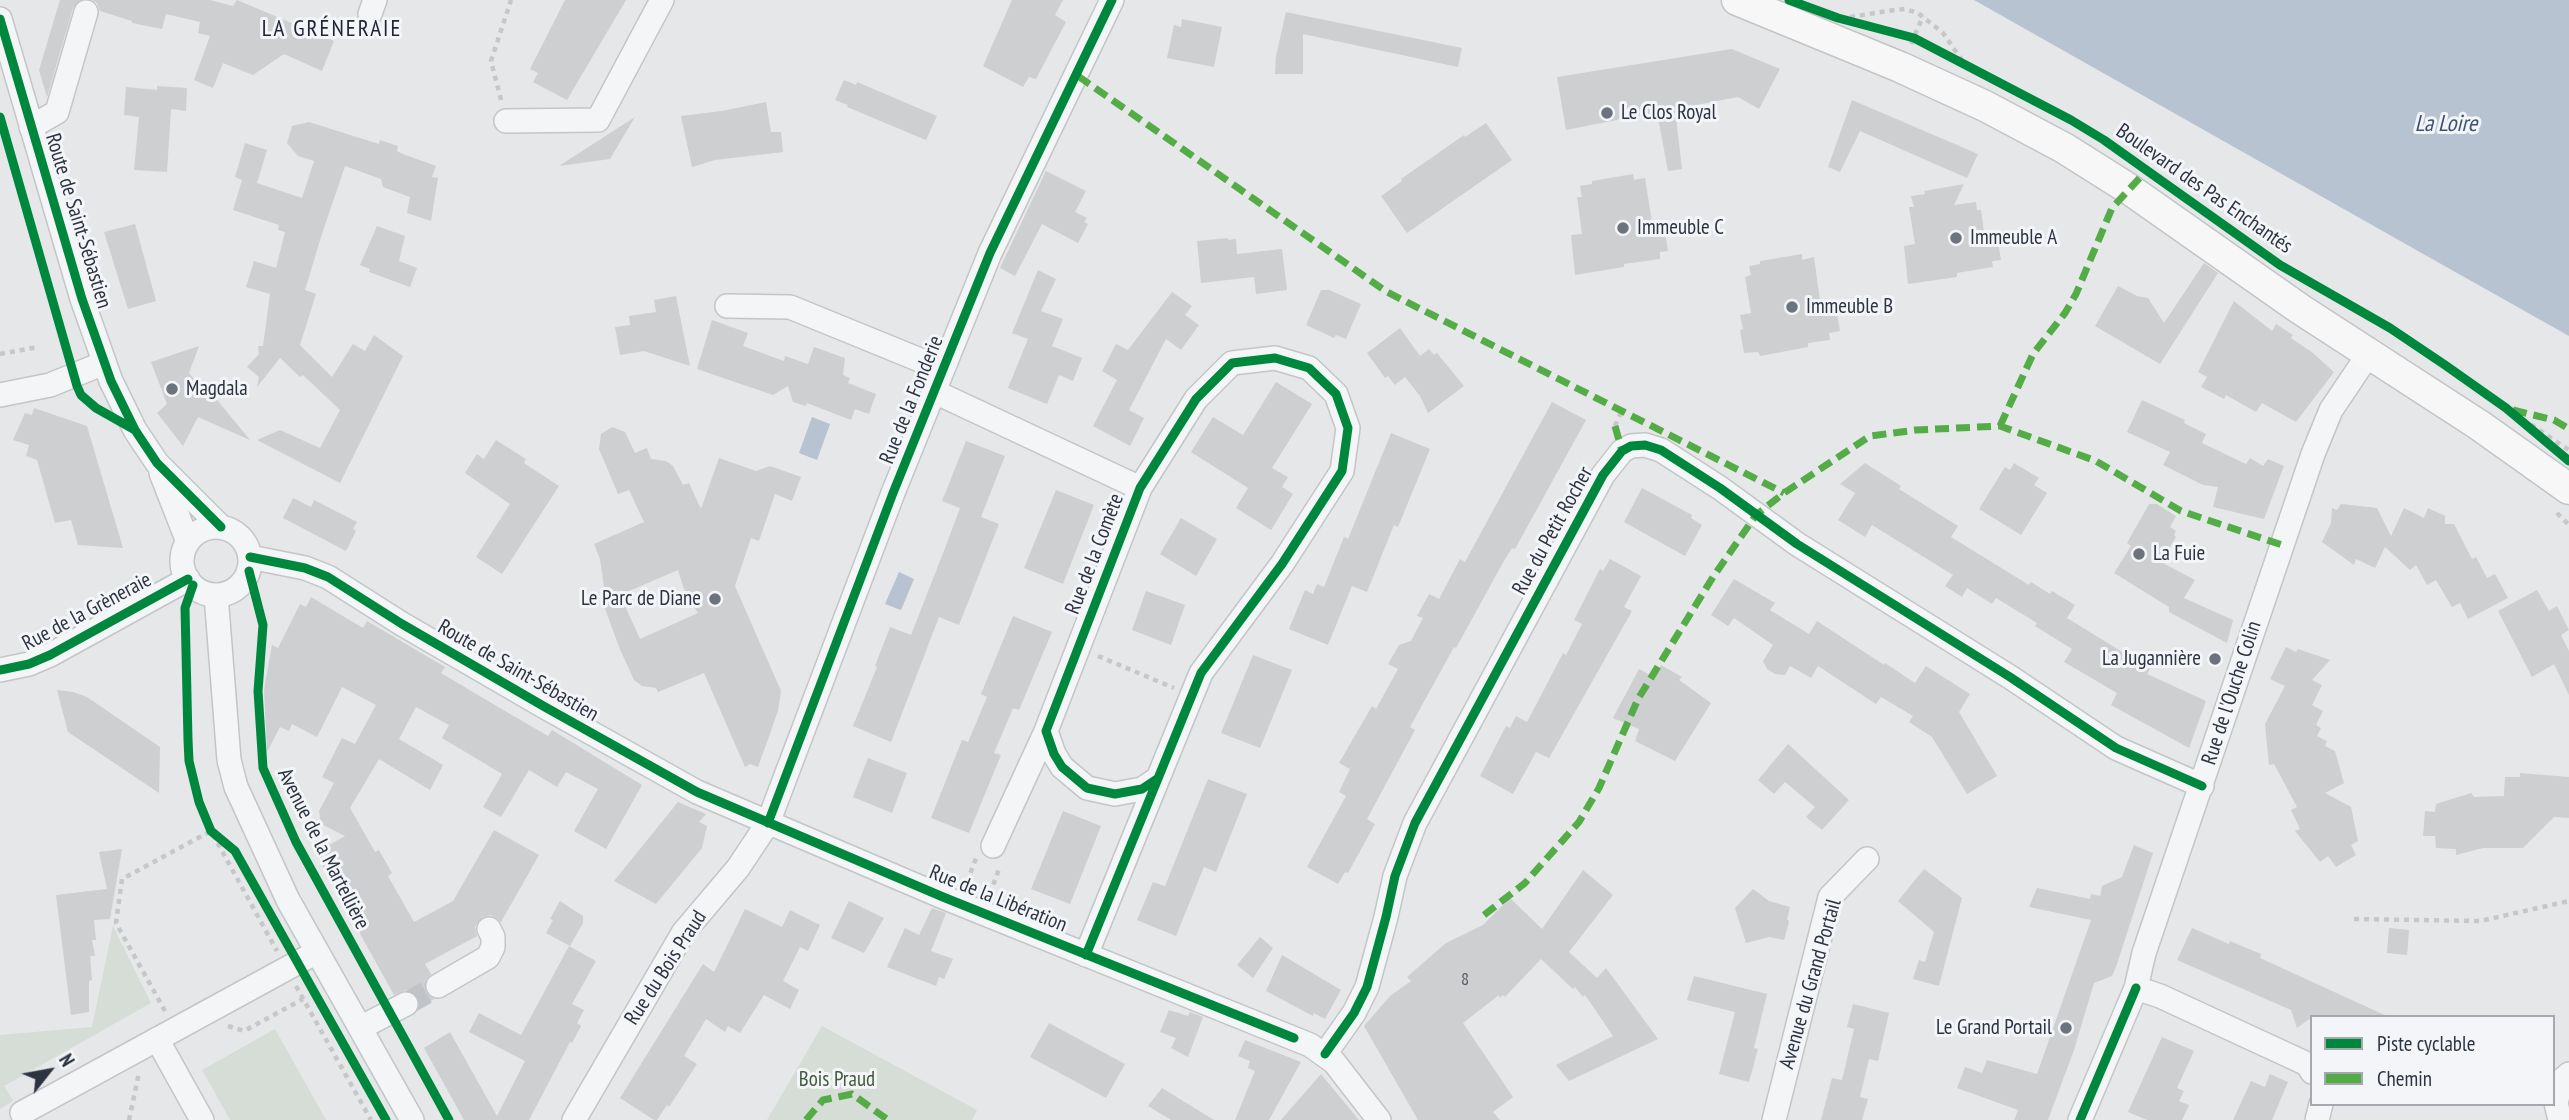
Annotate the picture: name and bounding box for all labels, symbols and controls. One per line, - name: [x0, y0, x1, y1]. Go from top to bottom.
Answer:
- district label: LA GRÉNERAIE: [263, 15, 401, 43]
- place label: Le Clos Royal: [1621, 100, 1716, 126]
- marker: Le Clos Royal: [1599, 105, 1615, 121]
- water label: La Loire: [2415, 110, 2477, 138]
- street label: Boulevard des Pas Enchantés: [2111, 119, 2297, 259]
- street label: Route de Saint-Sébastien: [39, 131, 117, 311]
- place label: Immeuble C: [1637, 215, 1724, 241]
- marker: Immeuble C: [1615, 220, 1631, 236]
- place label: Immeuble A: [1970, 225, 2057, 251]
- marker: Immeuble A: [1948, 230, 1964, 246]
- place label: Immeuble B: [1806, 294, 1893, 320]
- marker: Immeuble B: [1784, 299, 1800, 315]
- street label: Rue de la Fonderie: [875, 332, 949, 468]
- place label: Magdala: [186, 376, 248, 402]
- marker: Magdala: [164, 381, 180, 397]
- street label: Rue du Petit Rocher: [1507, 463, 1599, 599]
- street label: Rue de la Comète: [1060, 490, 1130, 618]
- place label: La Fuie: [2153, 541, 2205, 567]
- marker: La Fuie: [2131, 546, 2147, 562]
- street label: Rue de la Grèneraie: [18, 567, 156, 657]
- place label: Le Parc de Diane: [581, 586, 701, 612]
- marker: Le Parc de Diane: [707, 591, 723, 607]
- street label: Route de Saint-Sébastien: [433, 615, 603, 727]
- street label: Rue de l'Ouche Colin: [2197, 618, 2267, 768]
- place label: La Jugannière: [2102, 646, 2201, 672]
- marker: La Jugannière: [2207, 651, 2223, 667]
- street label: Avenue de la Martellière: [272, 764, 374, 934]
- street label: Rue de la Libération: [926, 860, 1070, 938]
- street label: Avenue du Grand Portail: [1775, 896, 1847, 1072]
- street label: Rue du Bois Praud: [620, 906, 712, 1030]
- house number: 8: [1461, 969, 1469, 991]
- place label: Le Grand Portail: [1936, 1015, 2052, 1041]
- legend: [2310, 1015, 2555, 1106]
- marker: Le Grand Portail: [2058, 1020, 2074, 1036]
- text: Piste cyclable: [2377, 1030, 2475, 1057]
- north arrow: [14, 1036, 84, 1106]
- text: N: [54, 1050, 80, 1071]
- text: Chemin: [2377, 1065, 2432, 1092]
- park label: Bois Praud: [799, 1067, 875, 1093]

